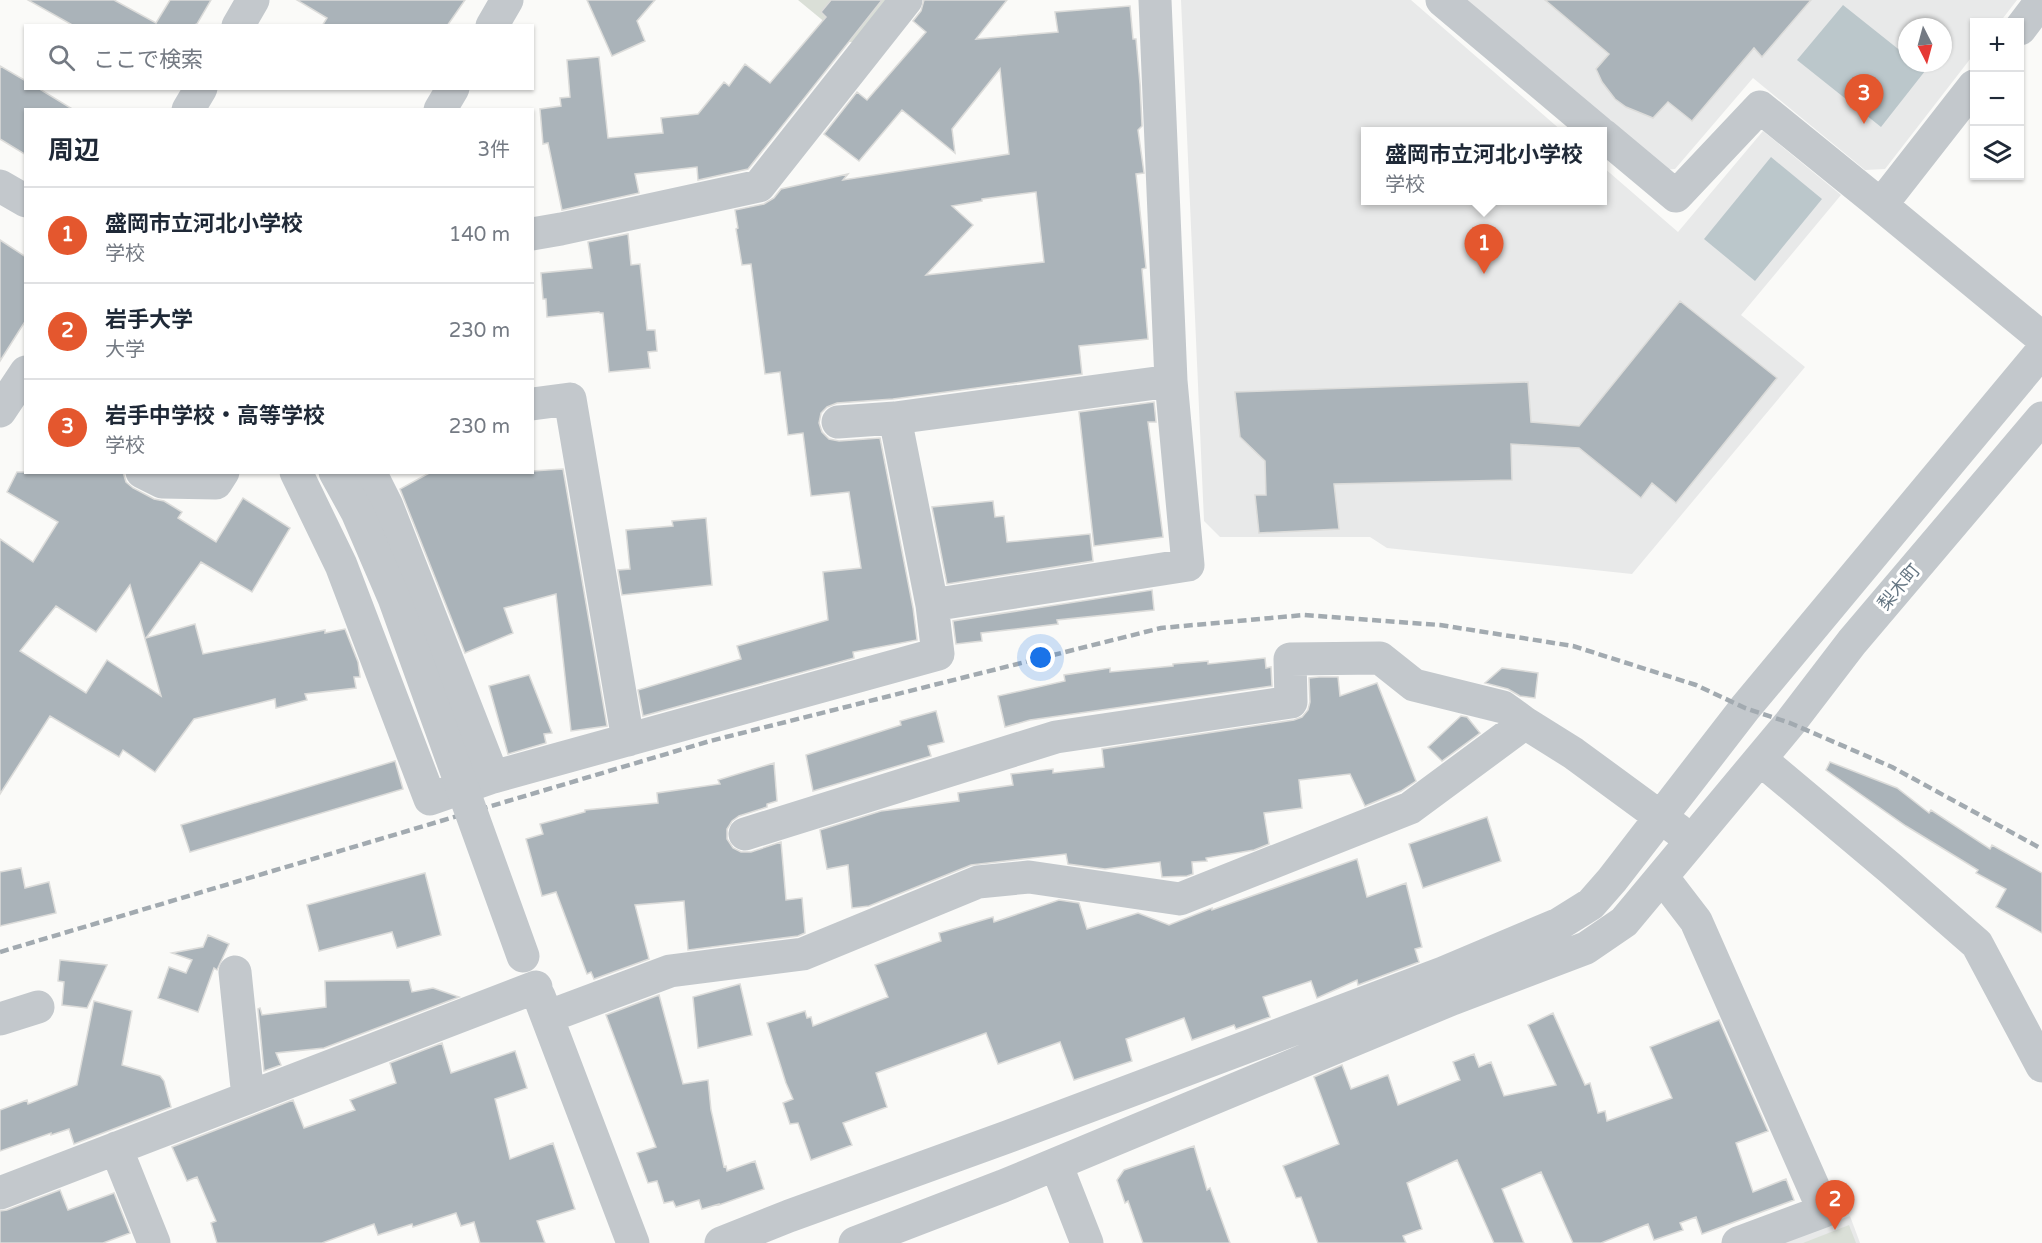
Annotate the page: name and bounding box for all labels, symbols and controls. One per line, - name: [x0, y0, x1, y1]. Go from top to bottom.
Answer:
- north arrow: [1898, 18, 1952, 72]
- map controls: [1970, 18, 2024, 180]
- button: +: [1970, 18, 2024, 72]
- search box: [24, 24, 534, 90]
- icon: search: [45, 41, 78, 74]
- text: ここで検索: [93, 47, 203, 73]
- button: −: [1970, 72, 2024, 126]
- pin: 3: [1844, 74, 1884, 124]
- button: layers: [1970, 126, 2024, 180]
- popup: [1361, 127, 1607, 205]
- text: 周辺: [48, 135, 100, 166]
- text: 3件: [477, 138, 510, 162]
- text: 盛岡市立河北小学校: [1385, 142, 1583, 168]
- text: 学校: [1385, 173, 1425, 197]
- text: 盛岡市立河北小学校: [105, 211, 303, 237]
- text: 1: [61, 223, 74, 247]
- text: 140 m: [449, 223, 510, 247]
- pin: 1: [1464, 224, 1504, 274]
- text: 学校: [105, 242, 145, 266]
- text: 岩手大学: [105, 307, 193, 333]
- text: 2: [61, 319, 74, 343]
- text: 230 m: [449, 319, 510, 343]
- text: 大学: [105, 338, 145, 362]
- text: 岩手中学校・高等学校: [105, 403, 325, 429]
- text: 3: [61, 415, 74, 439]
- text: 230 m: [449, 415, 510, 439]
- text: 学校: [105, 434, 145, 458]
- street label: 梨木町: [1873, 559, 1925, 615]
- your location: [1026, 643, 1055, 672]
- pin: 2: [1816, 1180, 1854, 1230]

